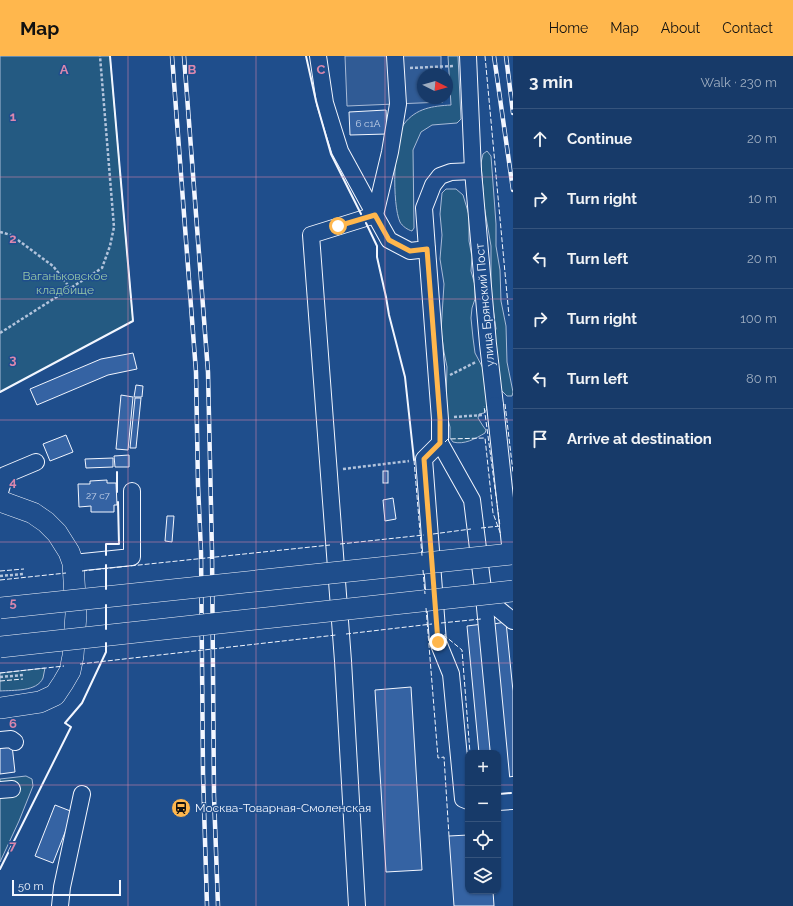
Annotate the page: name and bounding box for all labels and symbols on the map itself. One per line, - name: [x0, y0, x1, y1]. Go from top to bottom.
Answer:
- text: A: [60, 62, 69, 77]
- text: B: [188, 62, 197, 77]
- text: C: [317, 62, 326, 77]
- north arrow: [417, 68, 453, 104]
- text: 1: [10, 109, 17, 124]
- house number: 6 с1А: [355, 118, 381, 129]
- route start: [329, 217, 347, 235]
- text: 2: [9, 231, 17, 246]
- street label: улица Брянский Пост: [473, 243, 497, 367]
- park label: Ваганьковское кладбище: [23, 269, 107, 297]
- text: 3: [9, 352, 17, 367]
- text: 4: [9, 474, 17, 489]
- house number: 27 с7: [86, 490, 111, 501]
- text: 5: [9, 595, 17, 610]
- route end: [429, 633, 447, 651]
- text: 6: [9, 716, 17, 731]
- station icon: Москва-Товарная-Смоленская: [170, 797, 192, 819]
- place label: Москва-Товарная-Смоленская: [195, 801, 371, 815]
- text: 7: [9, 838, 17, 853]
- scale bar: [12, 878, 121, 897]

